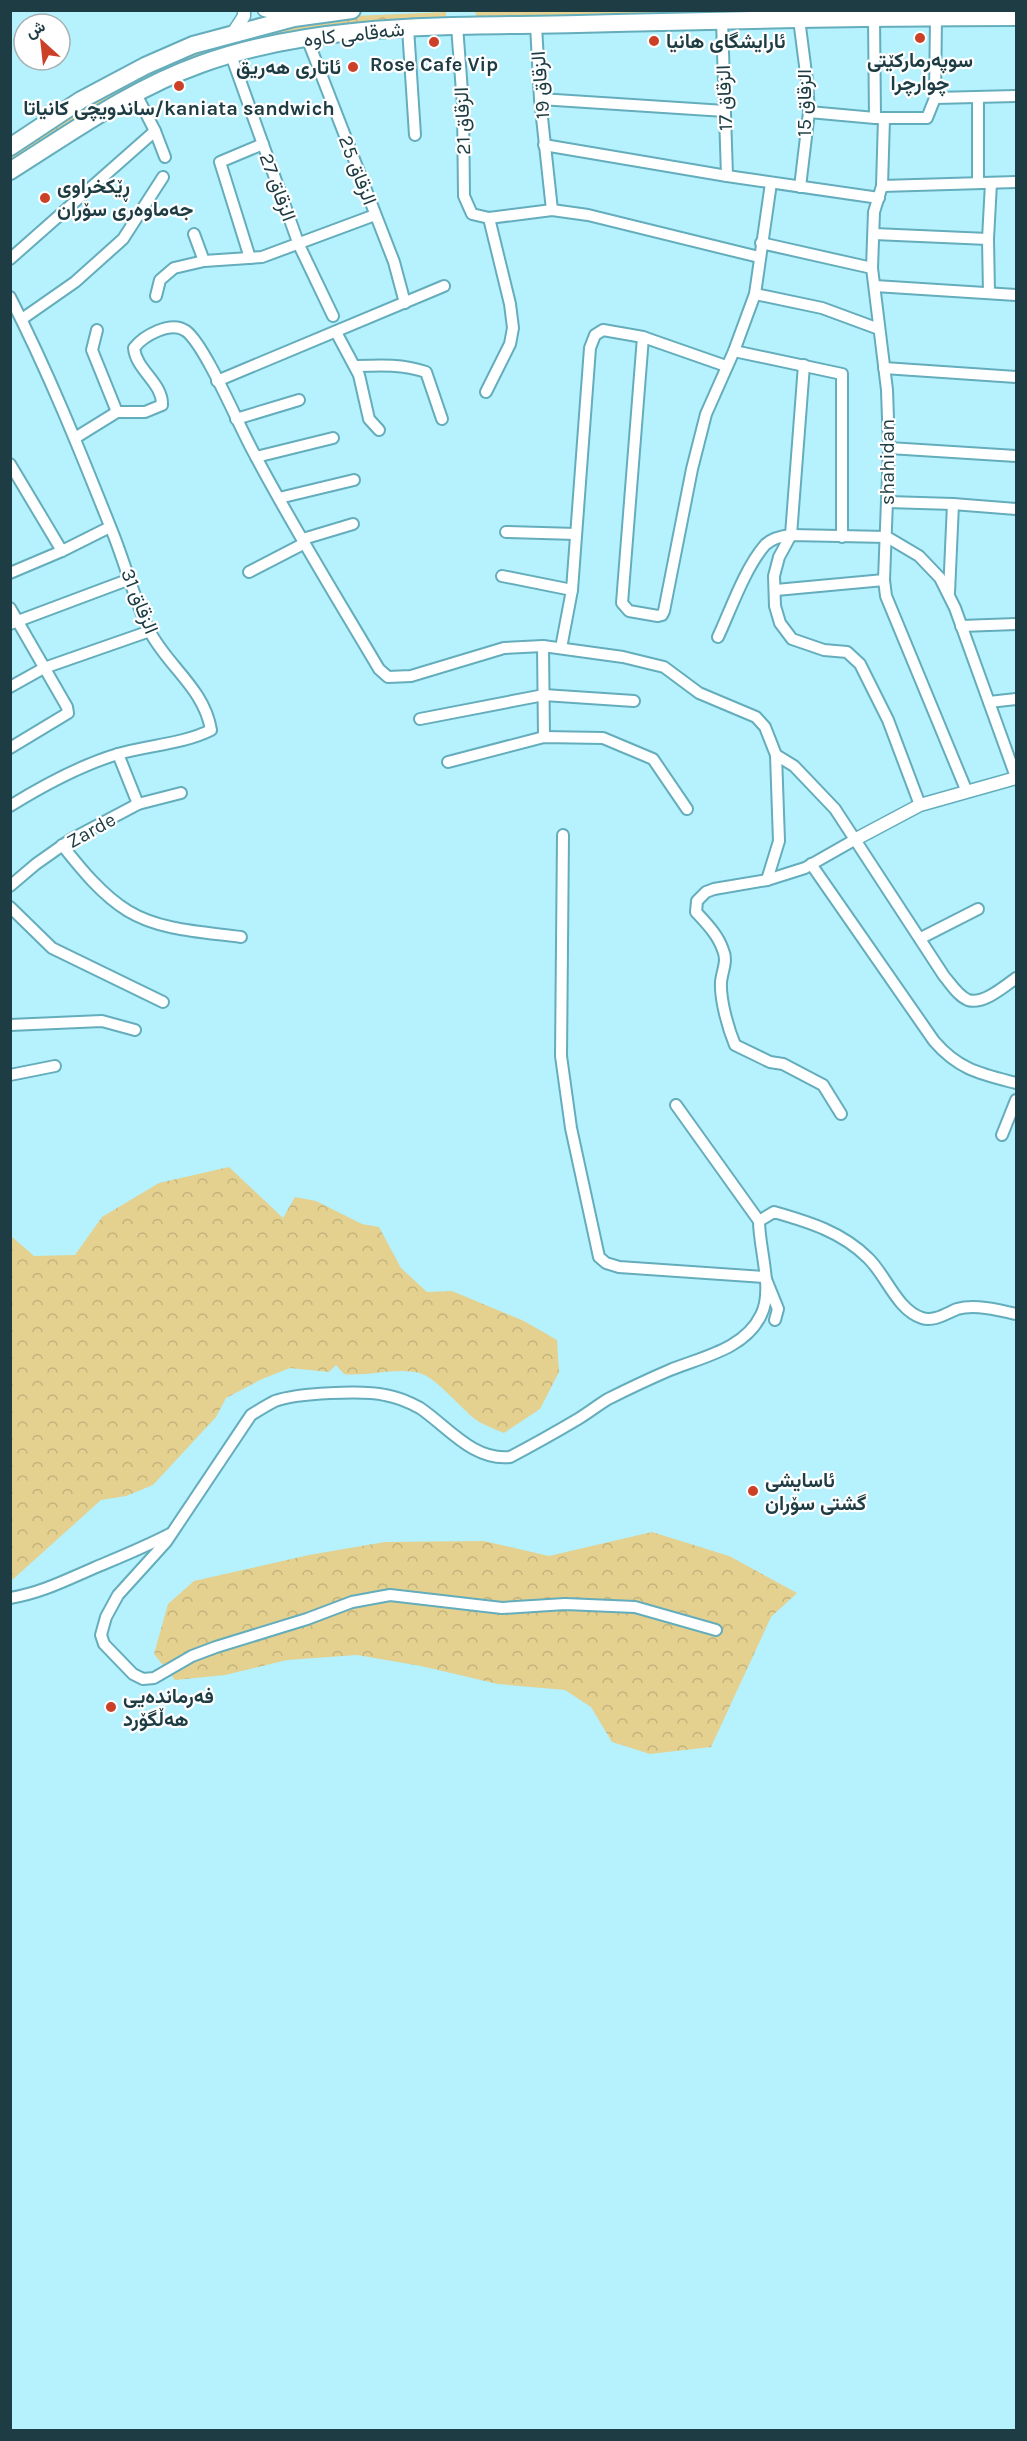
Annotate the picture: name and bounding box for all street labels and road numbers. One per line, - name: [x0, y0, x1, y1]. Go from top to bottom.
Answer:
- street label: شەقامی کاوە: [302, 18, 406, 52]
- street label: الزقاق 19: [527, 50, 555, 120]
- street label: الزقاق 17: [712, 65, 738, 131]
- street label: الزقاق 15: [793, 69, 817, 137]
- street label: الزقاق 21: [450, 87, 476, 155]
- street label: الزقاق 25: [333, 132, 381, 209]
- street label: الزقاق 27: [254, 150, 300, 225]
- street label: shahidan: [876, 419, 899, 505]
- street label: الزقاق 31: [115, 565, 163, 637]
- street label: Zarde: [63, 808, 120, 853]

